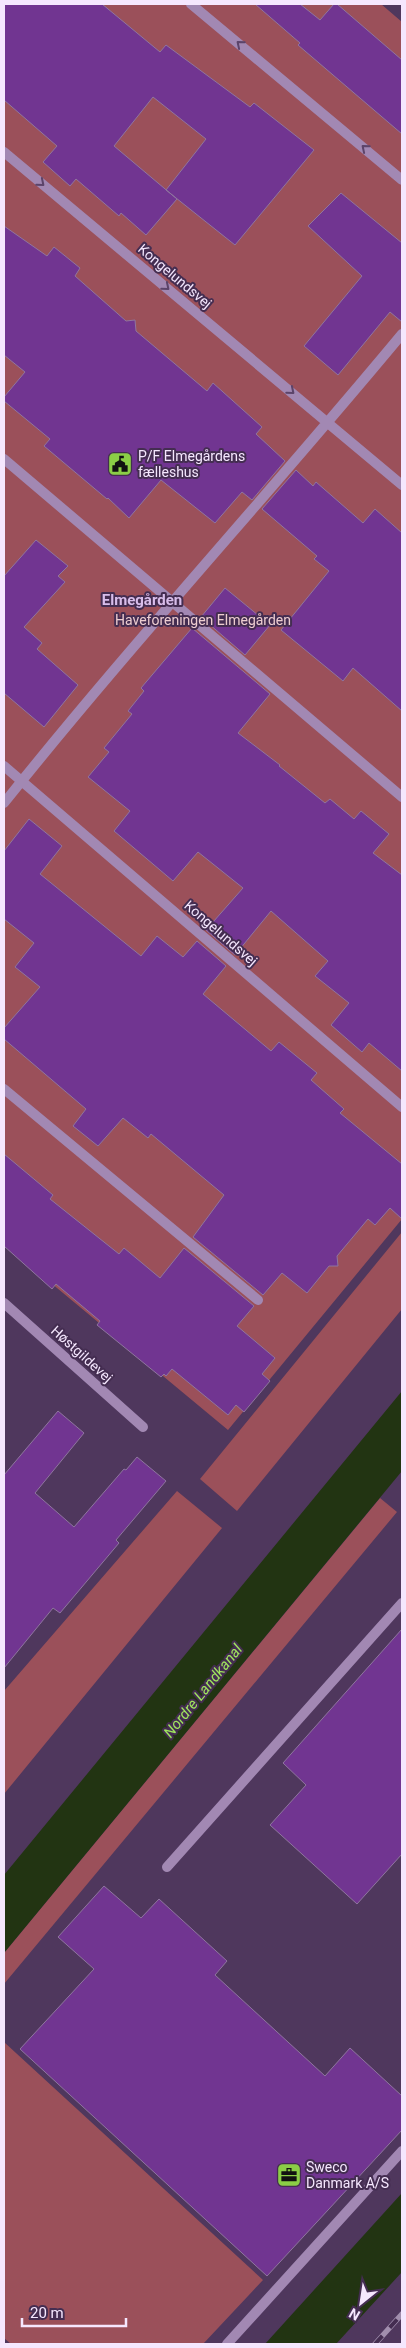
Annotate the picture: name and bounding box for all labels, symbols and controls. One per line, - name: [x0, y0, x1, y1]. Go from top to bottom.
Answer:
- one-way arrow: [237, 42, 246, 50]
- one-way arrow: [362, 146, 371, 154]
- one-way arrow: [35, 177, 44, 185]
- street label: Kongelundsvej: [135, 241, 215, 311]
- one-way arrow: [160, 281, 169, 289]
- one-way arrow: [285, 385, 294, 393]
- place label: P/F Elmegårdens fælleshus: [138, 448, 245, 480]
- public building icon: P/F Elmegårdens fælleshus: [107, 451, 133, 477]
- district label: Elmegården: [102, 591, 182, 609]
- park label: Haveforeningen Elmegården: [115, 612, 291, 628]
- street label: Kongelundsvej: [181, 897, 261, 969]
- street label: Høstgildevej: [48, 1322, 116, 1386]
- water label: Nordre Landkanal: [160, 1640, 246, 1741]
- place label: Sweco Danmark A/S: [306, 2159, 389, 2191]
- office icon: Sweco Danmark A/S: [276, 2162, 302, 2188]
- north arrow: [336, 2278, 386, 2328]
- scale bar: [22, 2296, 126, 2328]
- text: 20 m: [30, 2304, 64, 2322]
- text: N: [346, 2305, 363, 2324]

